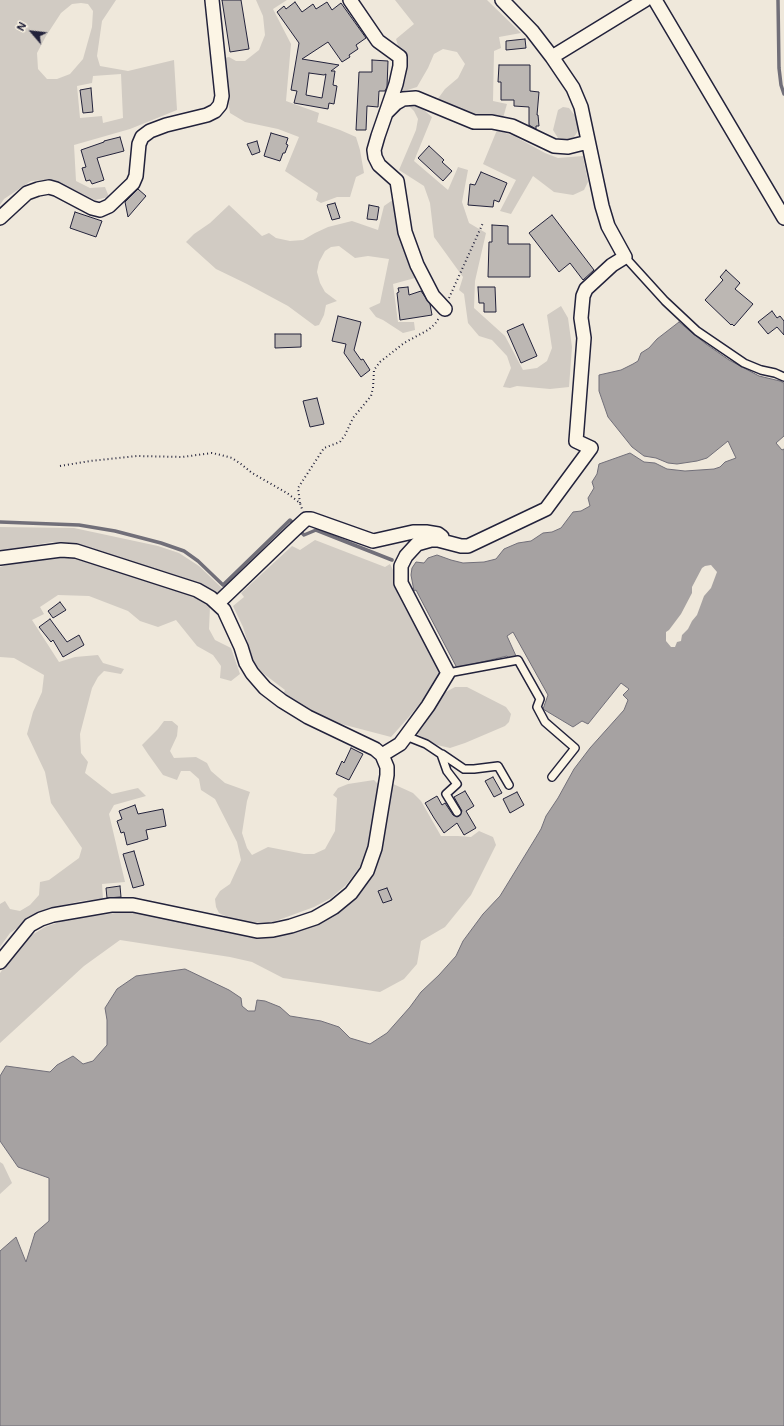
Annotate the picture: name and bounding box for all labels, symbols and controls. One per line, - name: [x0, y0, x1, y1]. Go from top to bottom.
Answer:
- north arrow: [12, 12, 52, 52]
- text: N: [12, 19, 30, 33]

